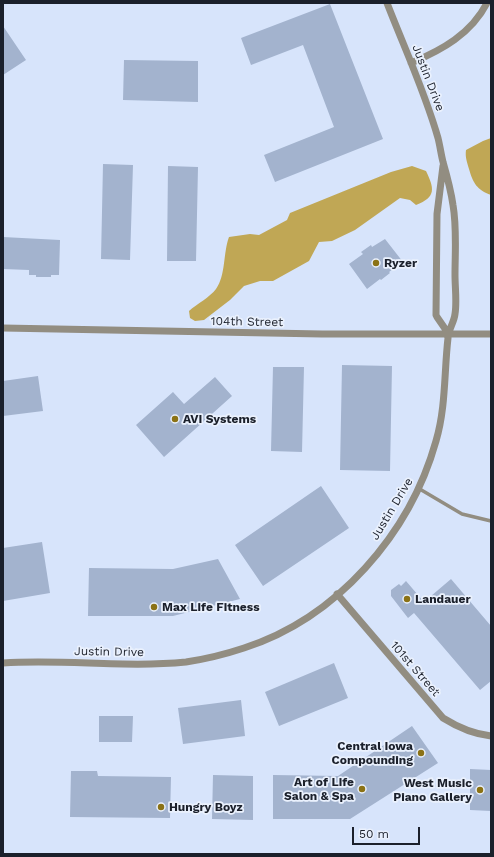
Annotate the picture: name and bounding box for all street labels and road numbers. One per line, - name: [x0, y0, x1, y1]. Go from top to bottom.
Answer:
- street label: Justin Drive: [409, 43, 447, 113]
- street label: 104th Street: [211, 314, 283, 330]
- street label: Justin Drive: [368, 475, 416, 543]
- street label: 101st Street: [387, 638, 443, 700]
- street label: Justin Drive: [74, 644, 144, 660]

